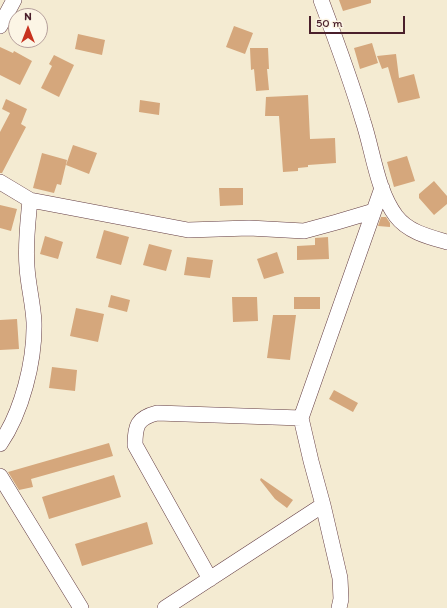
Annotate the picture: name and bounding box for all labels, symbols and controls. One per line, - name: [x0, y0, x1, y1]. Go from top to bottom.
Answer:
- north arrow: [8, 8, 48, 48]
- scale bar: [311, 8, 407, 34]
- text: N: [24, 10, 32, 23]
- text: 50 m: [316, 16, 342, 30]

